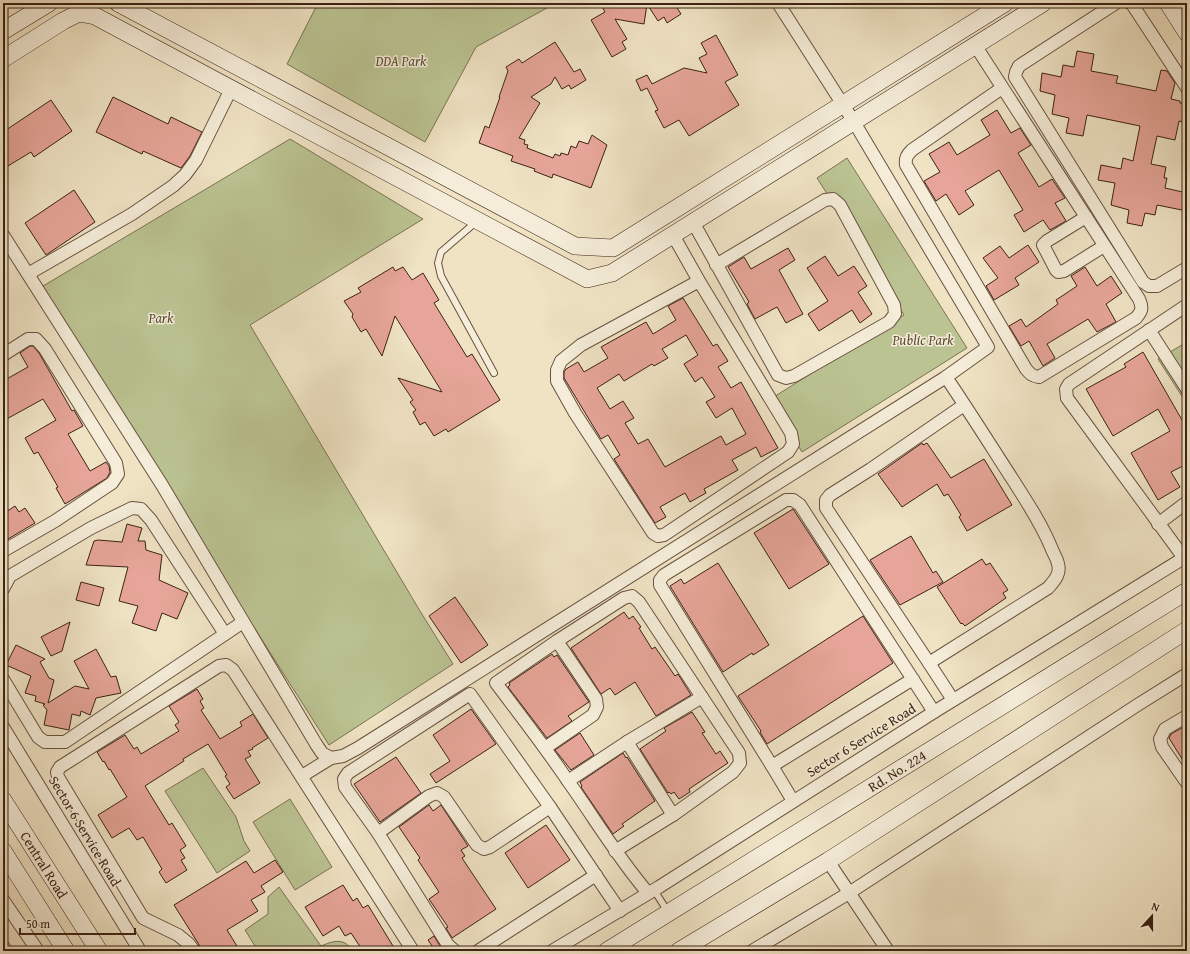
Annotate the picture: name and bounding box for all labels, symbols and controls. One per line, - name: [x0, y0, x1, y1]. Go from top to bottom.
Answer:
- park label: DDA Park: [375, 51, 427, 71]
- park label: Park: [148, 308, 174, 328]
- park label: Public Park: [892, 330, 954, 350]
- street label: Sector 6 Service Road: [802, 698, 920, 782]
- street label: Rd. No. 224: [864, 745, 930, 797]
- street label: Sector 6 Service Road: [44, 772, 126, 890]
- street label: Central Road: [16, 828, 73, 903]
- north arrow: [1132, 896, 1172, 936]
- text: N: [1149, 898, 1162, 916]
- scale bar: [20, 910, 135, 936]
- text: 50 m: [26, 915, 50, 932]

